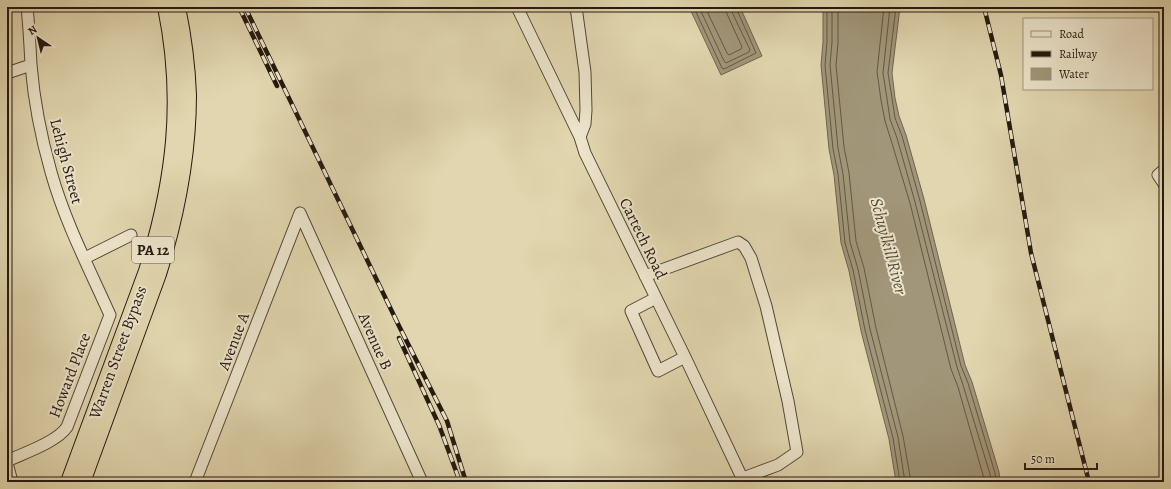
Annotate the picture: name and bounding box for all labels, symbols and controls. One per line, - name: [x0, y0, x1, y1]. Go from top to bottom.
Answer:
- north arrow: [18, 18, 58, 58]
- legend: [1023, 18, 1153, 90]
- text: N: [25, 22, 40, 39]
- text: Road: [1059, 26, 1085, 42]
- text: Railway: [1059, 46, 1098, 62]
- text: Water: [1058, 66, 1089, 82]
- street label: Lehigh Street: [44, 116, 88, 206]
- street label: Cartech Road: [614, 194, 672, 283]
- water label: Schuylkill River: [865, 195, 913, 298]
- road number: PA 12: [132, 237, 174, 263]
- street label: Warren Street Bypass: [83, 283, 152, 423]
- street label: Avenue B: [352, 308, 397, 373]
- street label: Avenue A: [213, 309, 255, 374]
- street label: Howard Place: [44, 330, 96, 421]
- scale bar: [1025, 445, 1097, 471]
- text: 50 m: [1031, 451, 1055, 467]

